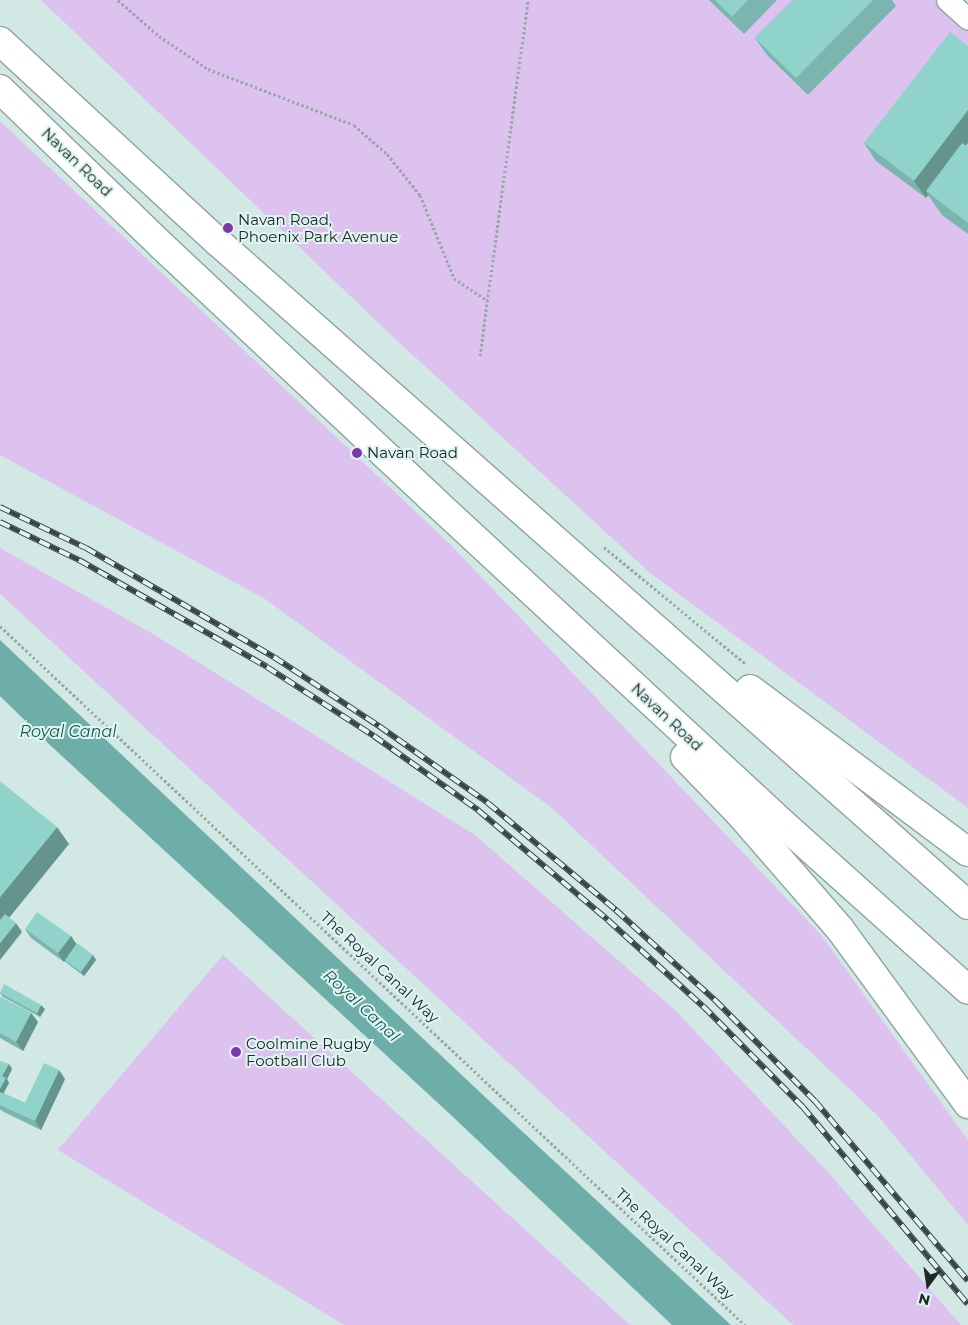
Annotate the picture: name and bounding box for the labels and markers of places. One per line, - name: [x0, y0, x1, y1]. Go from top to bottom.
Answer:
- place label: Navan Road, Phoenix Park Avenue: [238, 210, 398, 245]
- marker: Navan Road, Phoenix Park Avenue: [222, 222, 234, 234]
- place label: Navan Road: [367, 444, 458, 462]
- marker: Navan Road: [351, 447, 363, 459]
- place label: Coolmine Rugby Football Club: [246, 1034, 372, 1069]
- marker: Coolmine Rugby Football Club: [230, 1046, 242, 1058]

